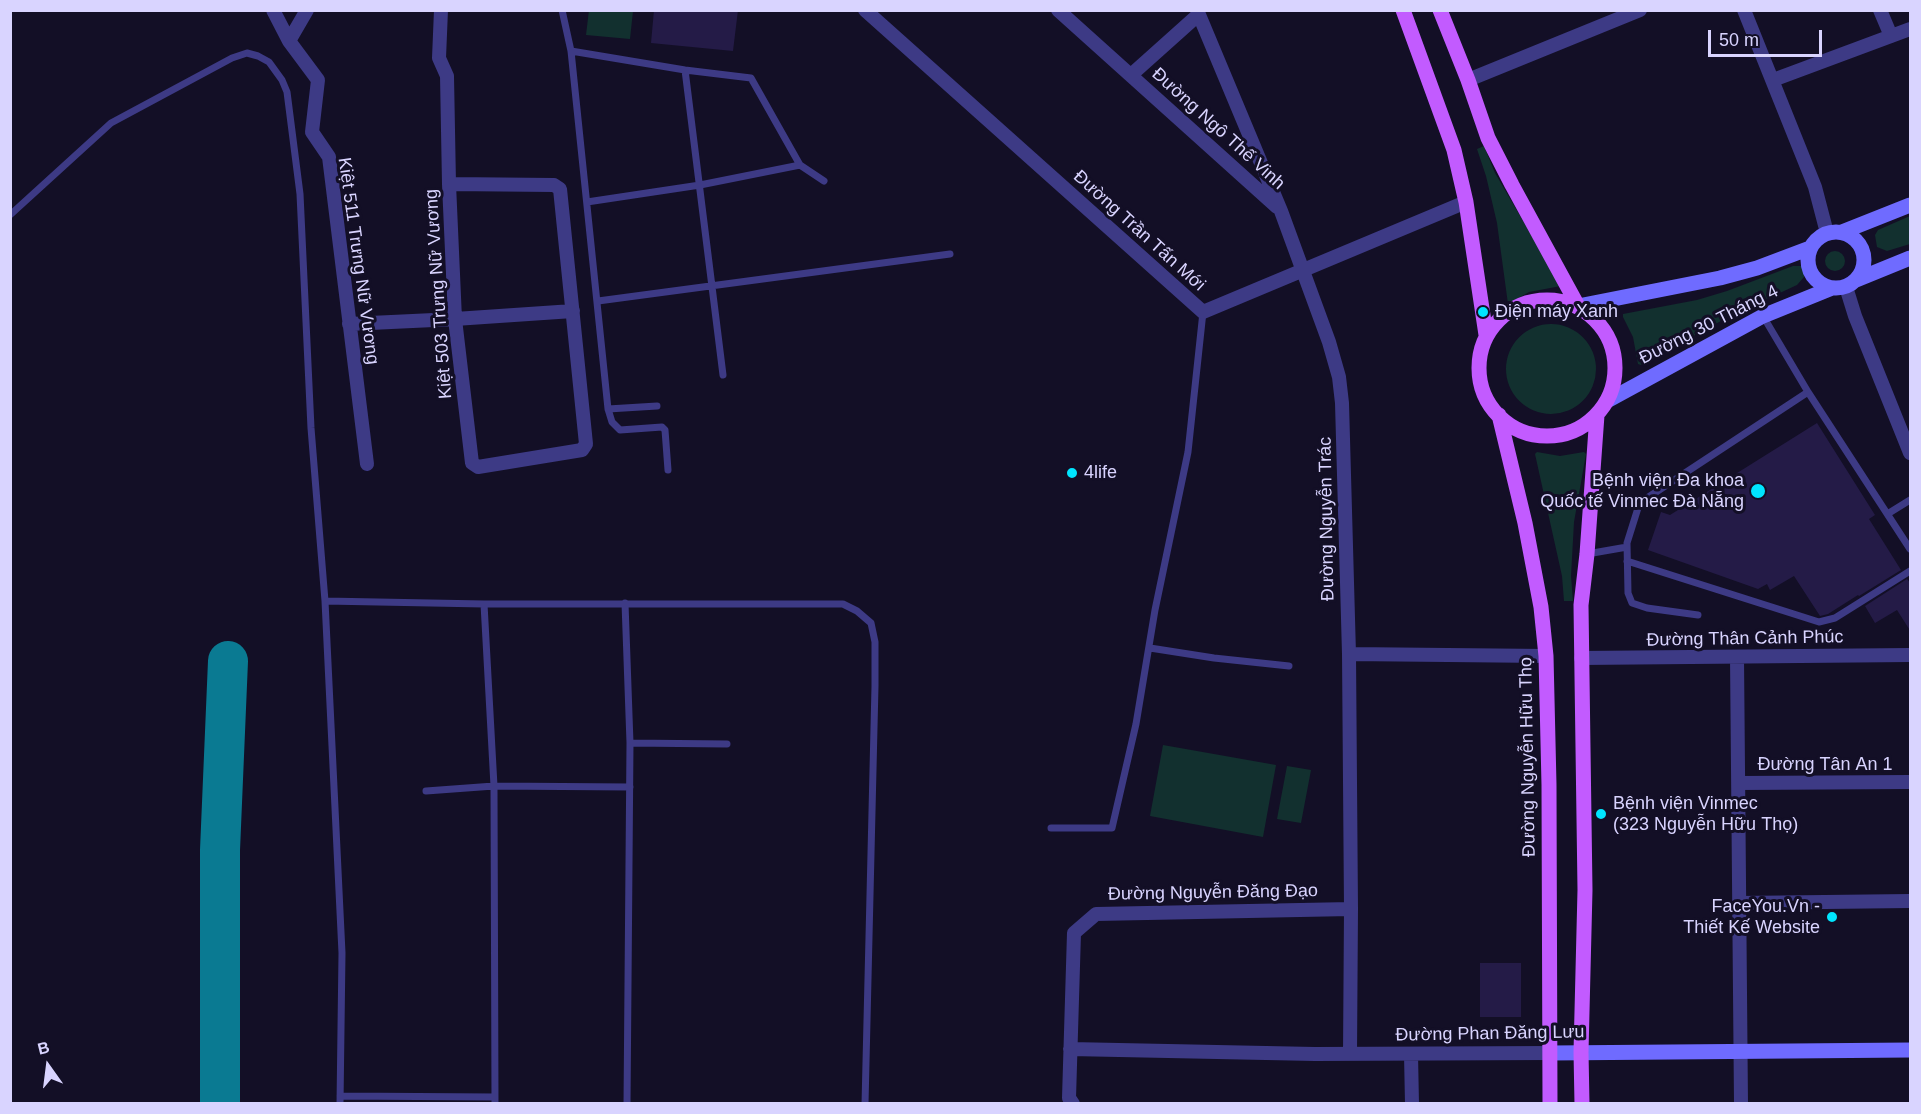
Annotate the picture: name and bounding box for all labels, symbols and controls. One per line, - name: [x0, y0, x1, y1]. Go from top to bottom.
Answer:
- scale bar: [1711, 18, 1825, 56]
- text: 50 m: [1719, 30, 1759, 50]
- street label: Đường Ngô Thế Vinh: [1147, 64, 1289, 194]
- street label: Kiệt 511 Trưng Nữ Vương: [333, 156, 383, 366]
- street label: Đường Trần Tấn Mới: [1069, 166, 1209, 296]
- street label: Kiệt 503 Trưng Nữ Vương: [421, 188, 457, 400]
- street label: Đường 30 Tháng 4: [1636, 281, 1782, 369]
- place label: Điện máy Xanh: [1495, 301, 1618, 323]
- marker: Điện máy Xanh: [1476, 305, 1490, 319]
- street label: Đường Nguyễn Trác: [1315, 437, 1339, 601]
- place label: 4life: [1084, 462, 1117, 484]
- marker: 4life: [1065, 466, 1079, 480]
- place label: Bệnh viện Đa khoa Quốc tế Vinmec Đà Nẵng: [1540, 470, 1744, 512]
- marker: Bệnh viện Đa khoa Quốc tế Vinmec Đà Nẵng: [1749, 482, 1767, 500]
- street label: Đường Thân Cảnh Phúc: [1646, 626, 1844, 652]
- street label: Đường Nguyễn Hữu Thọ: [1515, 657, 1541, 857]
- street label: Đường Tân An 1: [1758, 754, 1892, 776]
- place label: Bệnh viện Vinmec (323 Nguyễn Hữu Thọ): [1613, 793, 1798, 836]
- marker: Bệnh viện Vinmec (323 Nguyễn Hữu Thọ): [1594, 807, 1608, 821]
- street label: Đường Nguyễn Đăng Đạo: [1108, 880, 1318, 906]
- place label: FaceYou.Vn - Thiết Kế Website: [1683, 896, 1820, 938]
- marker: FaceYou.Vn - Thiết Kế Website: [1825, 910, 1839, 924]
- street label: Đường Phan Đăng Lưu: [1395, 1022, 1585, 1046]
- north arrow: [18, 1036, 78, 1096]
- text: B: [36, 1038, 51, 1058]

